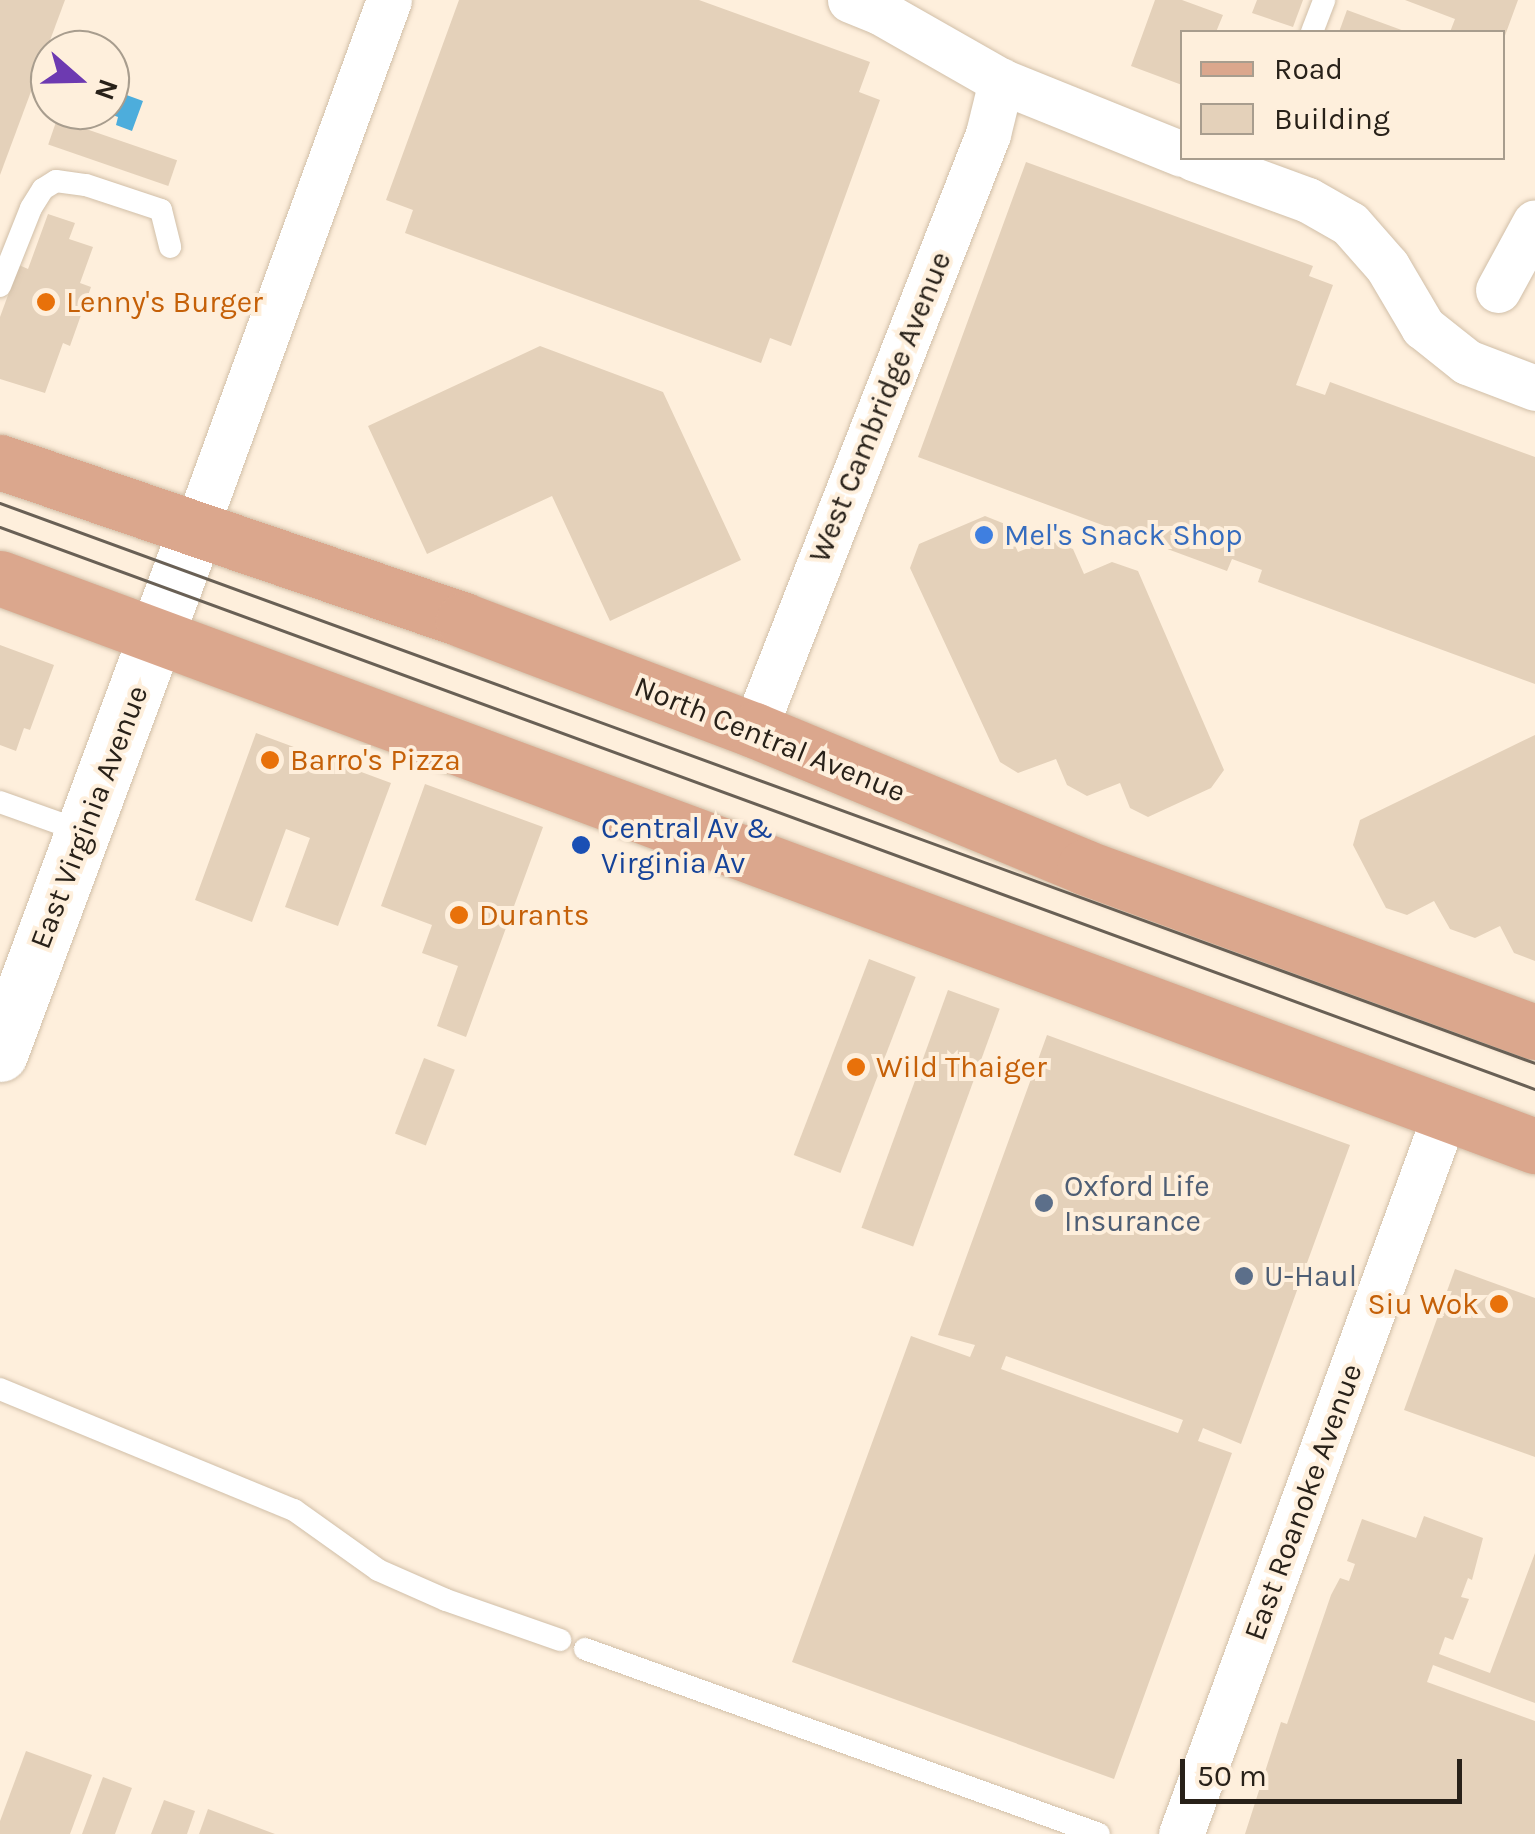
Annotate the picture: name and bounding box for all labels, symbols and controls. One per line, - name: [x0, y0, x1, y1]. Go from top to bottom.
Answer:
- north arrow: [30, 30, 130, 130]
- legend: [1180, 30, 1505, 160]
- text: Road: [1274, 51, 1343, 87]
- text: N: [88, 75, 126, 105]
- text: Building: [1274, 101, 1390, 137]
- street label: West Cambridge Avenue: [801, 246, 959, 568]
- place label: Lenny's Burger: [66, 284, 263, 320]
- marker: Lenny's Burger: [35, 291, 57, 313]
- place label: Mel's Snack Shop: [1004, 517, 1243, 553]
- marker: Mel's Snack Shop: [973, 524, 995, 546]
- street label: North Central Avenue: [629, 668, 911, 810]
- street label: East Virginia Avenue: [22, 680, 156, 954]
- place label: Barro's Pizza: [290, 742, 461, 778]
- marker: Barro's Pizza: [259, 749, 281, 771]
- place label: Central Av & Virginia Av: [601, 810, 773, 880]
- marker: Central Av & Virginia Av: [570, 834, 592, 856]
- place label: Durants: [479, 897, 589, 933]
- marker: Durants: [448, 904, 470, 926]
- place label: Wild Thaiger: [876, 1049, 1047, 1085]
- marker: Wild Thaiger: [845, 1056, 867, 1078]
- place label: Oxford Life Insurance: [1064, 1168, 1210, 1238]
- marker: Oxford Life Insurance: [1033, 1192, 1055, 1214]
- place label: U-Haul: [1264, 1258, 1357, 1294]
- marker: U-Haul: [1233, 1265, 1255, 1287]
- place label: Siu Wok: [1367, 1286, 1479, 1322]
- marker: Siu Wok: [1488, 1293, 1510, 1315]
- street label: East Roanoke Avenue: [1236, 1359, 1370, 1645]
- scale bar: [1185, 1739, 1468, 1801]
- text: 50 m: [1197, 1758, 1267, 1794]

